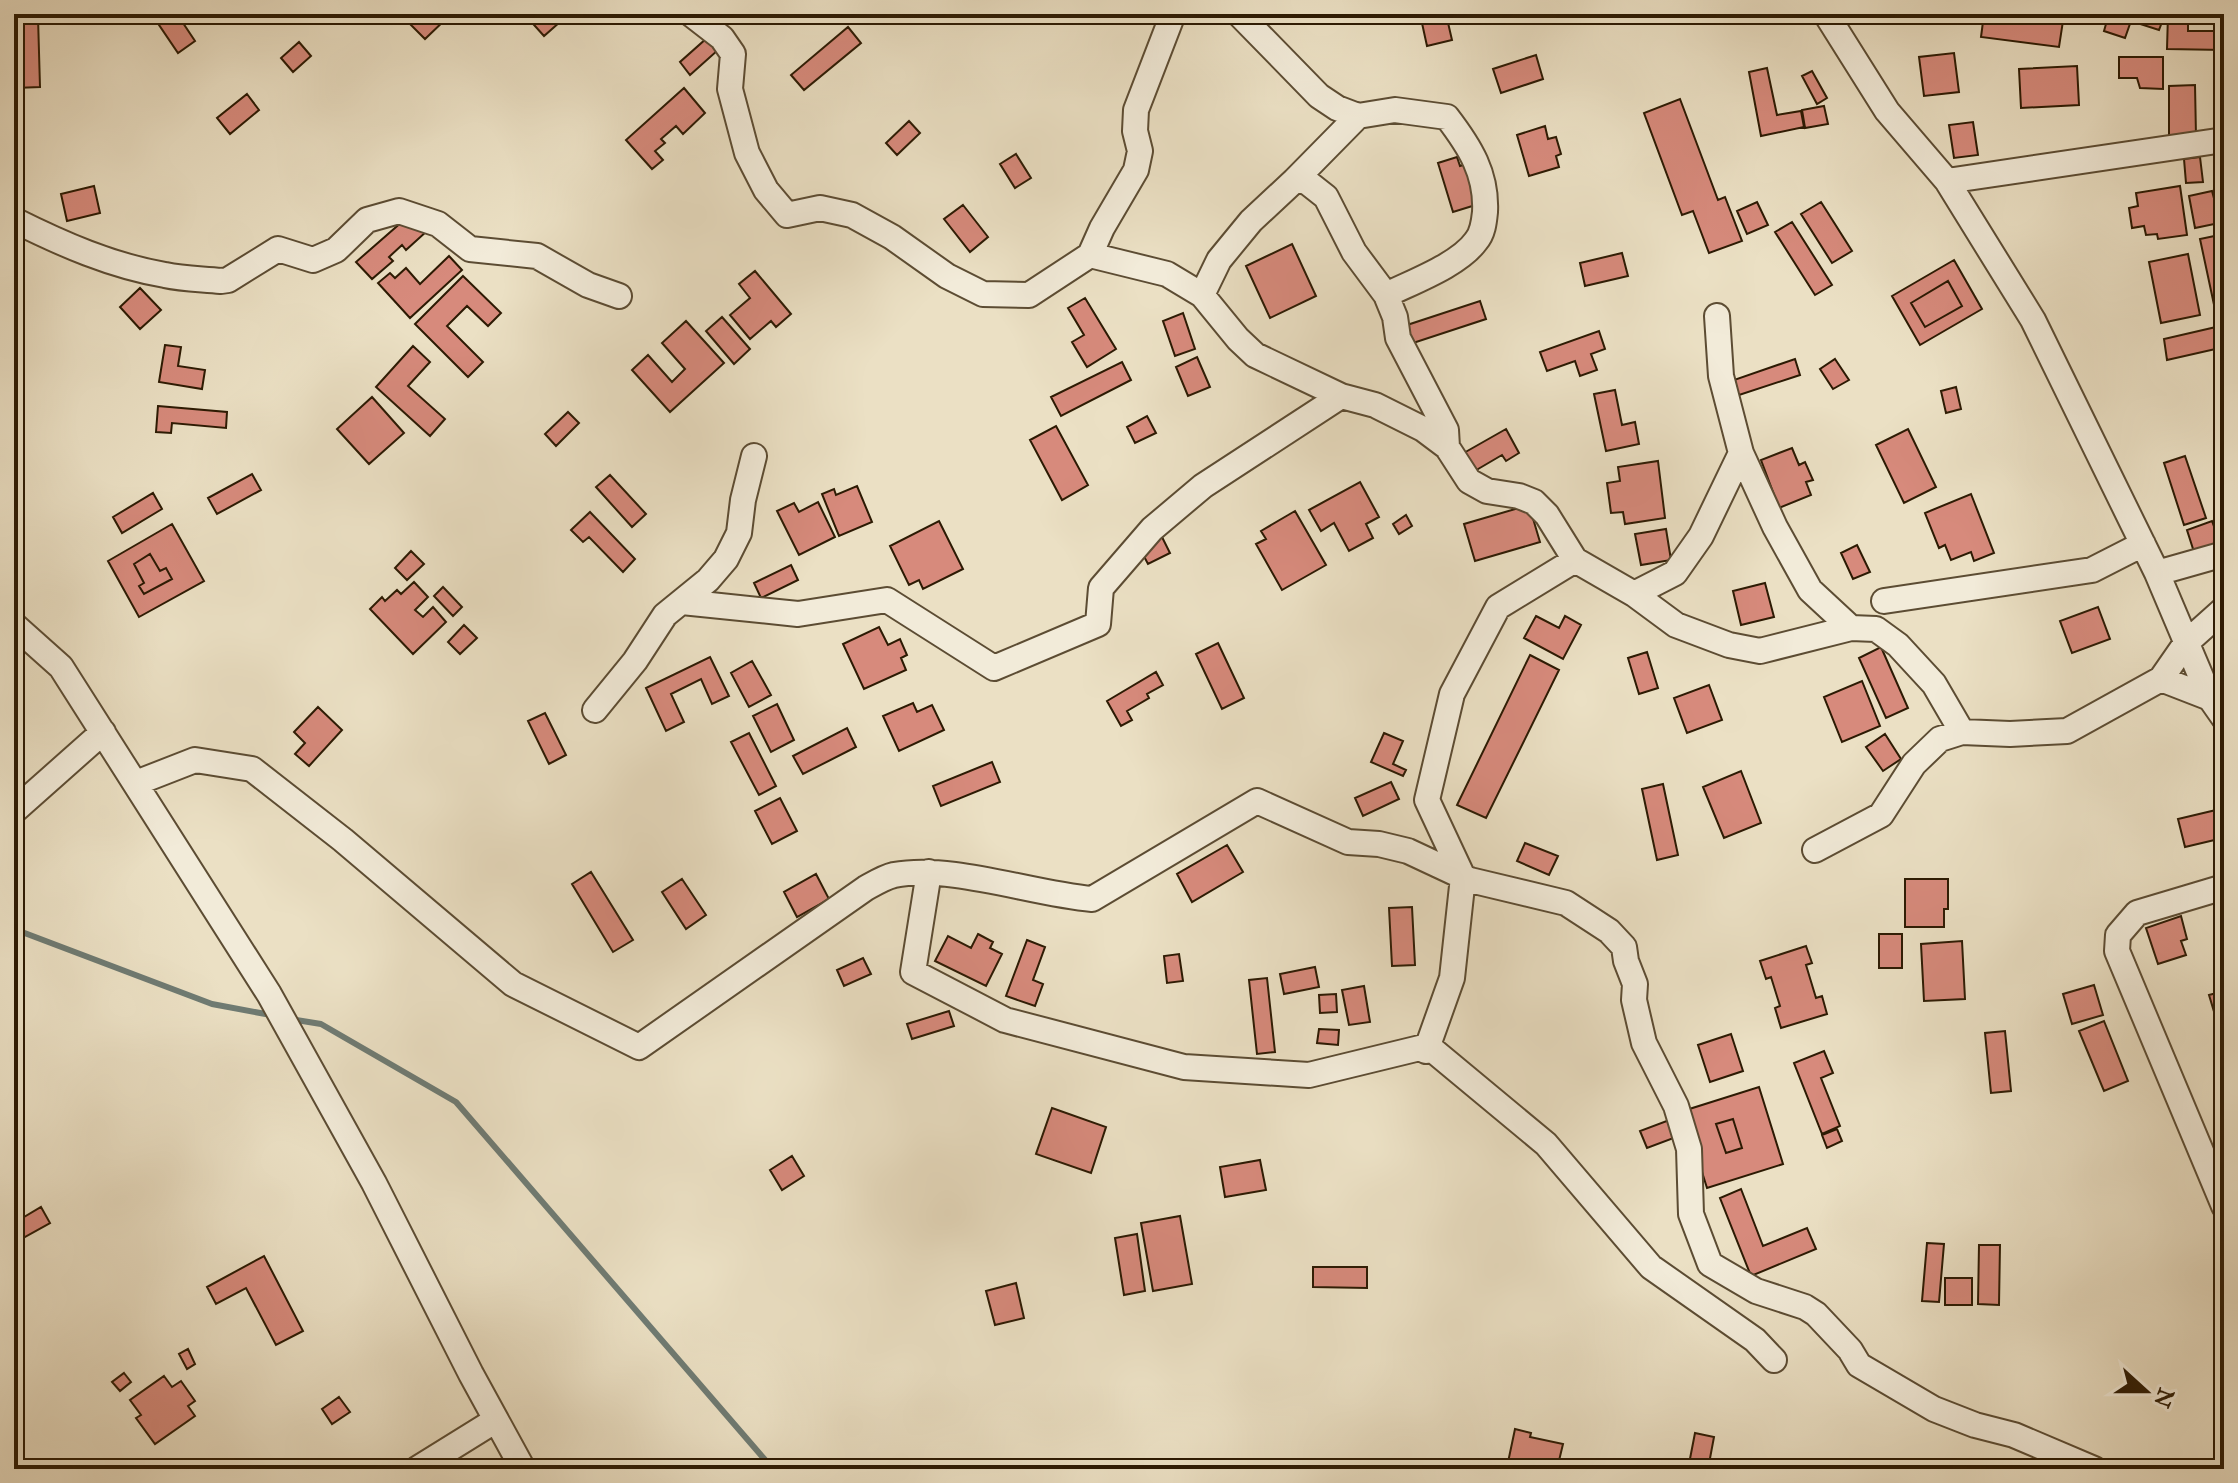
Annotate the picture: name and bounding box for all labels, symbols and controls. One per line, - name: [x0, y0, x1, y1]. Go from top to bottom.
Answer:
- north arrow: [2106, 1351, 2186, 1431]
- text: N: [2148, 1384, 2180, 1412]

